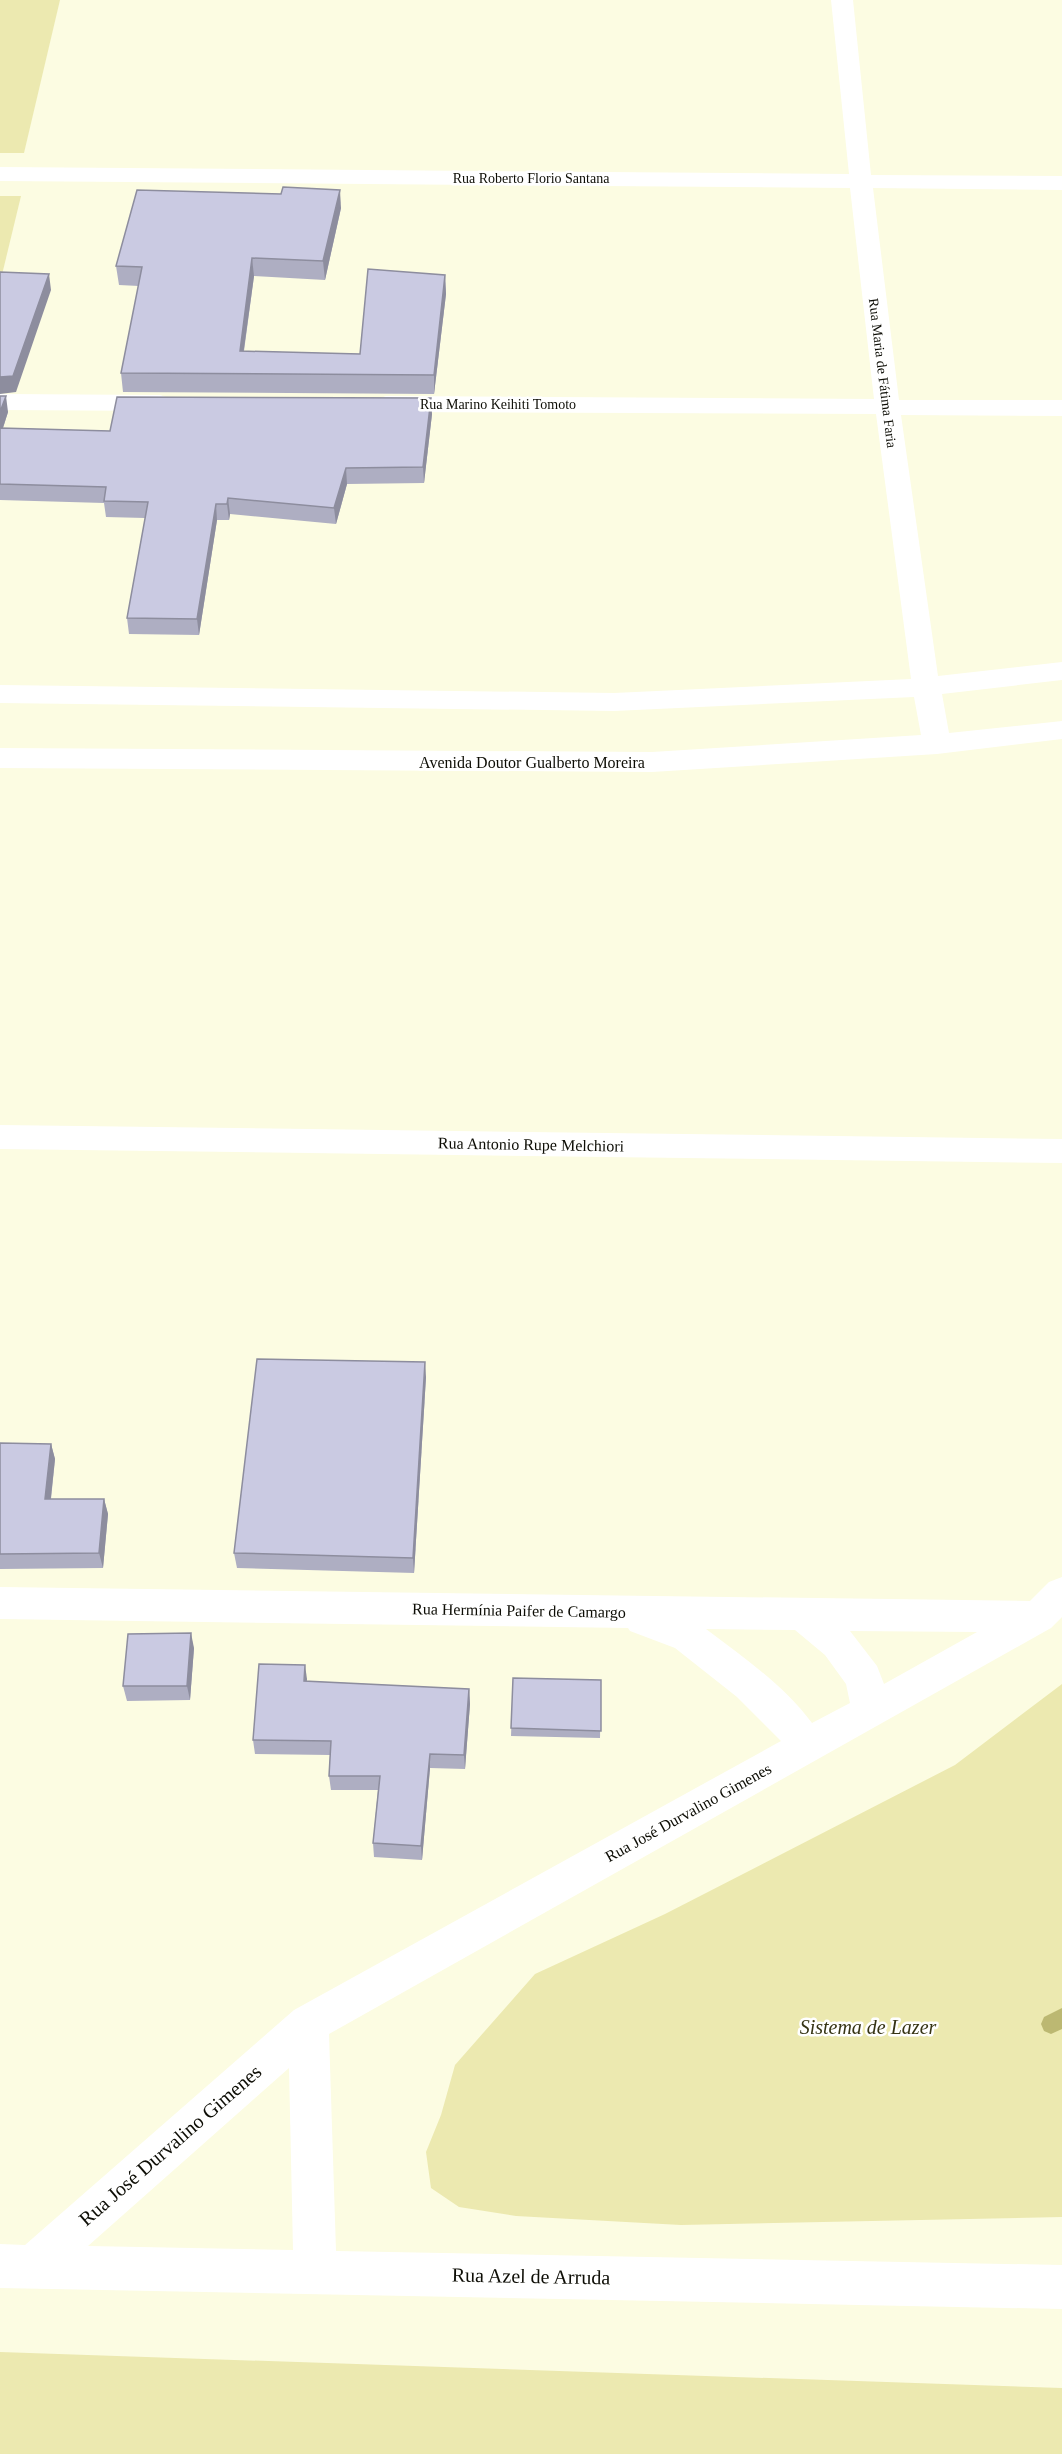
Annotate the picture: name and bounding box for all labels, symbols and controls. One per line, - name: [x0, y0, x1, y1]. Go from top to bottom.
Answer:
- street label: Rua Roberto Florio Santana: [453, 171, 610, 186]
- street label: Rua Maria de Fátima Faria: [866, 297, 899, 450]
- street label: Rua Marino Keihiti Tomoto: [420, 397, 576, 412]
- street label: Avenida Doutor Gualberto Moreira: [419, 754, 645, 771]
- street label: Rua Antonio Rupe Melchiori: [438, 1134, 625, 1156]
- street label: Rua Hermínia Paifer de Camargo: [412, 1600, 626, 1622]
- street label: Rua José Durvalino Gimenes: [602, 1760, 774, 1865]
- park label: Sistema de Lazer: [800, 2016, 937, 2038]
- street label: Rua José Durvalino Gimenes: [75, 2060, 266, 2230]
- street label: Rua Azel de Arruda: [452, 2264, 610, 2288]

